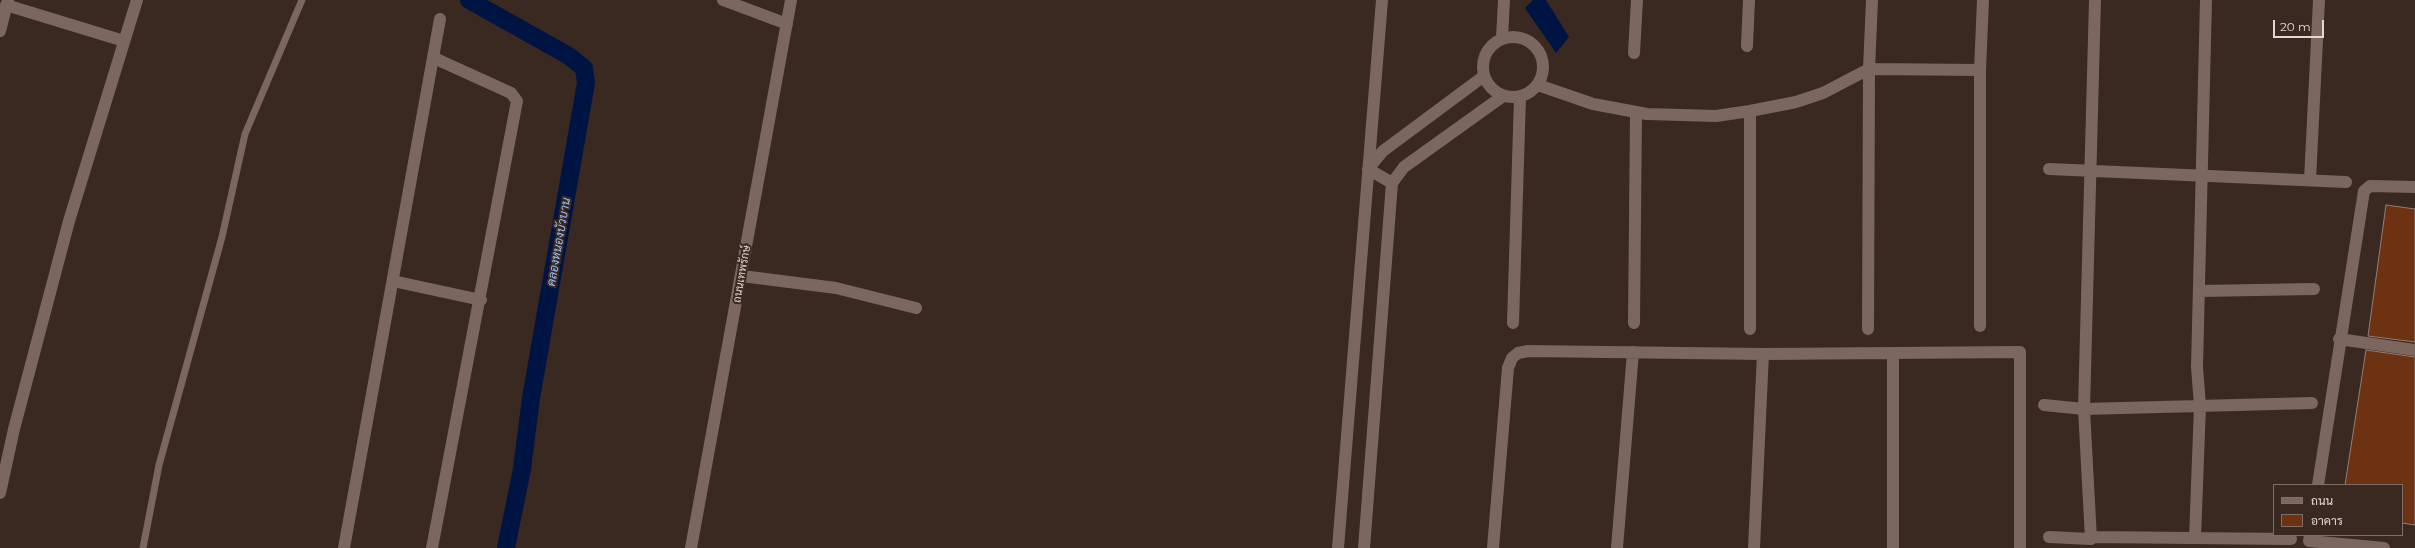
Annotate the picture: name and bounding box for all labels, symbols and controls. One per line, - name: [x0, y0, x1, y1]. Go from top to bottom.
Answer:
- scale bar: [2275, 12, 2326, 38]
- text: 20 m: [2280, 19, 2311, 34]
- water label: คลองหนองบัวบาน: [544, 197, 574, 287]
- street label: ถนนเทพรักษ์: [730, 244, 754, 304]
- legend: [2273, 484, 2403, 536]
- text: ถนน: [2311, 493, 2333, 508]
- text: อาคาร: [2311, 513, 2343, 528]

